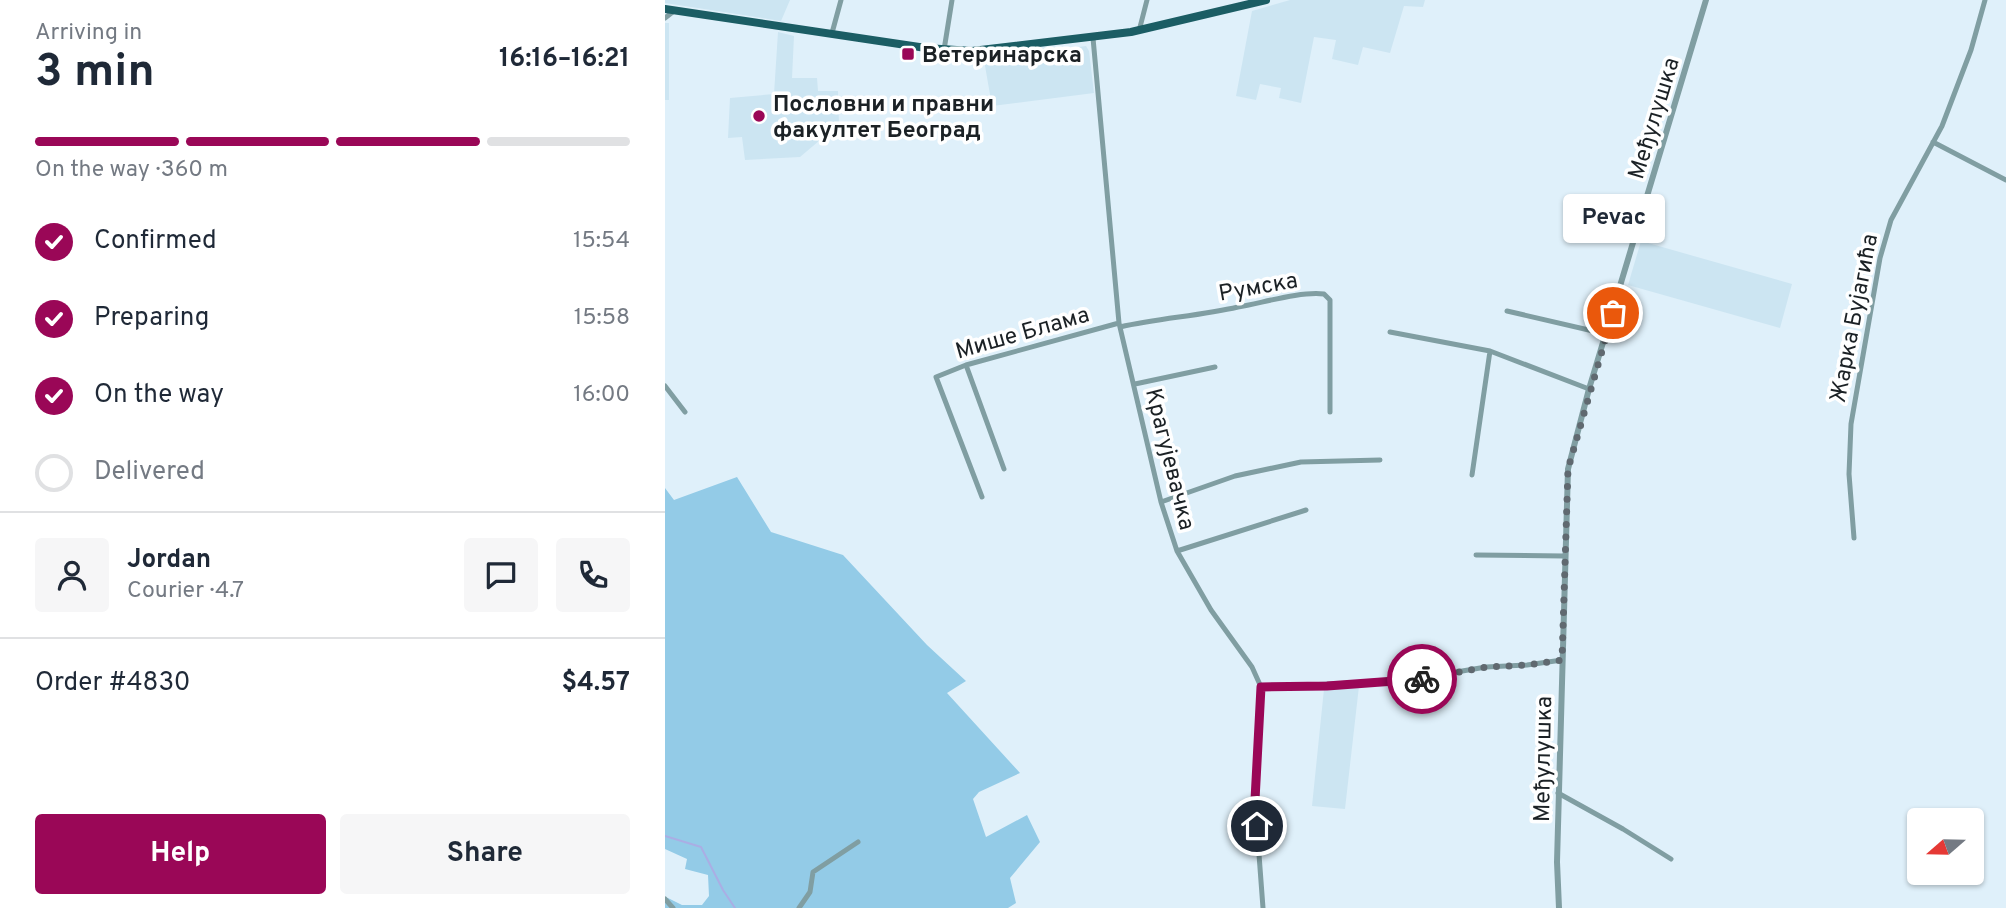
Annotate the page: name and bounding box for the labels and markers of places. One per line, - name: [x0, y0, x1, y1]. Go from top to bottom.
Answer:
- place label: Ветеринарска: [922, 42, 1082, 71]
- marker: Ветеринарска: [900, 46, 916, 62]
- place label: Пословни и правни факултет Београд: [773, 91, 994, 146]
- marker: Пословни и правни факултет Београд: [751, 108, 767, 124]
- callout: Pevac: [1562, 194, 1664, 243]
- pin: [1583, 283, 1643, 343]
- pin: [1227, 796, 1287, 856]

